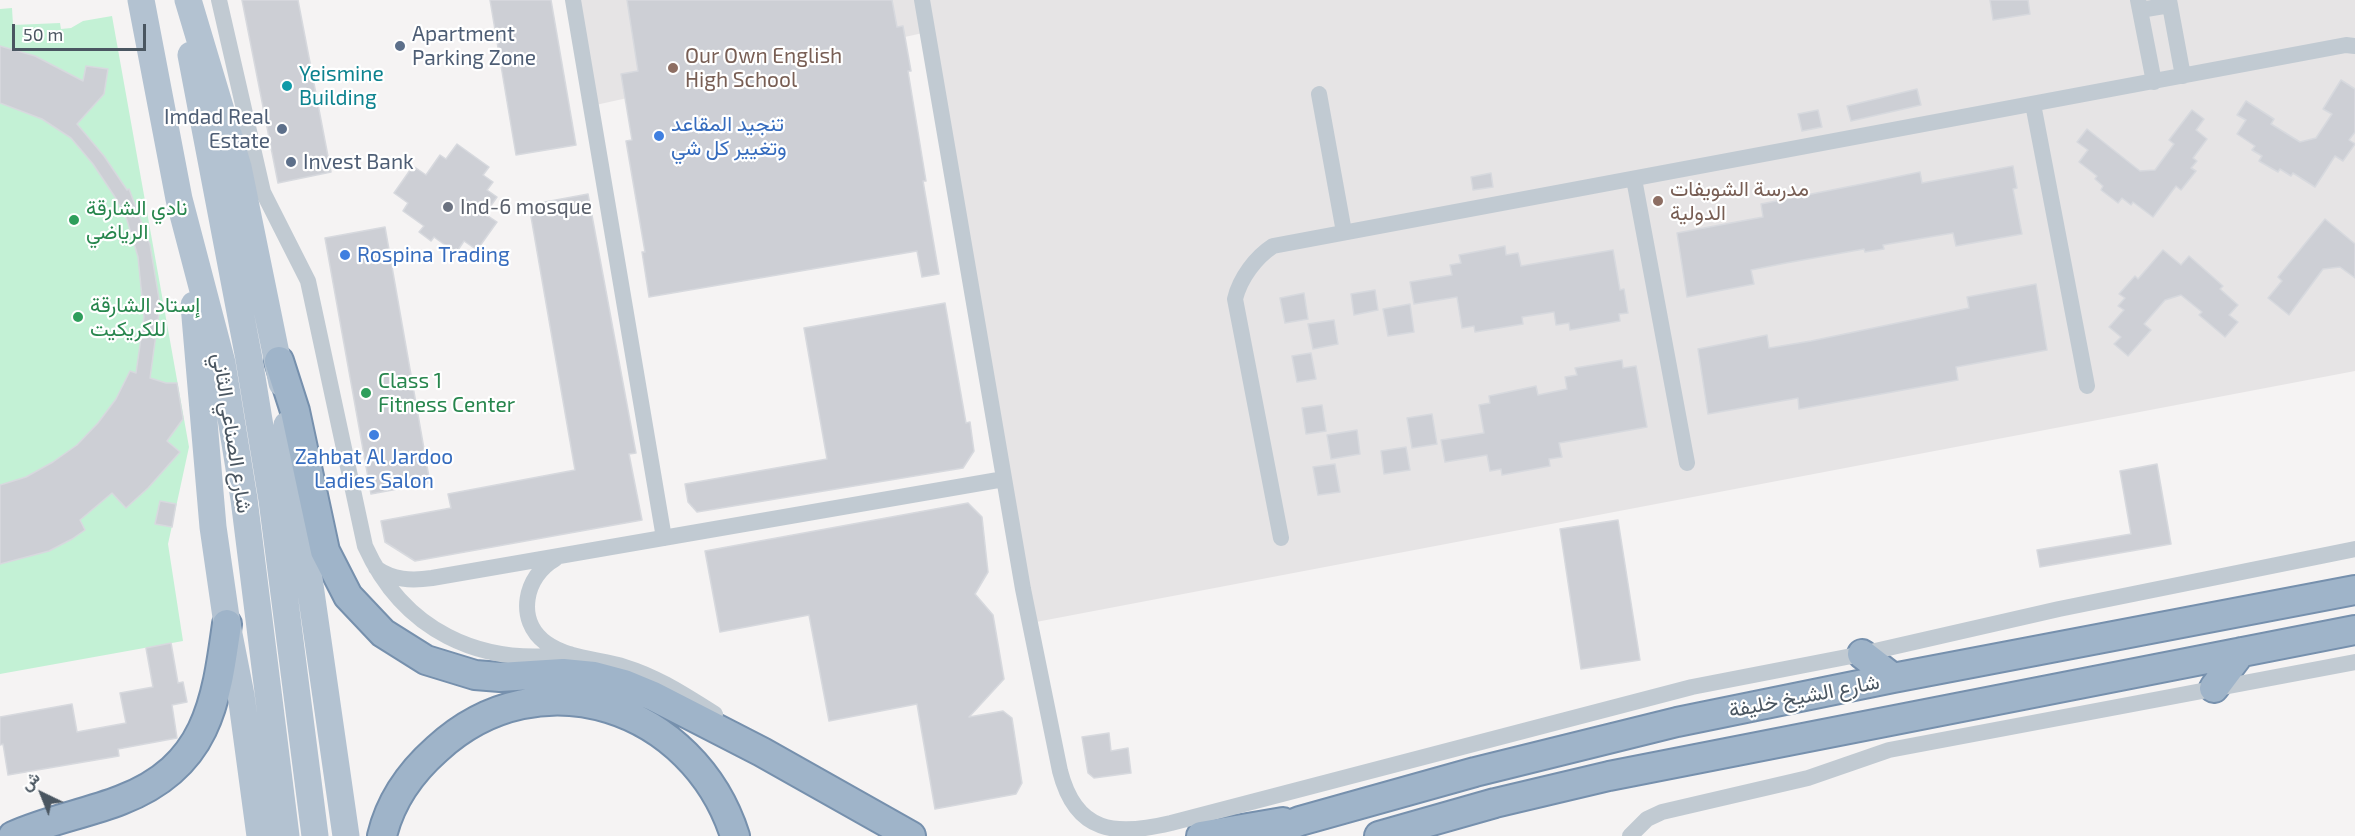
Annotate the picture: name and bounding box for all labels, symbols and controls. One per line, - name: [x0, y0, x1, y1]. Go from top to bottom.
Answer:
- scale bar: [15, 12, 148, 50]
- place label: Apartment Parking Zone: [412, 21, 536, 71]
- text: 50 m: [23, 23, 63, 45]
- marker: Apartment Parking Zone: [393, 39, 407, 53]
- place label: Our Own English High School: [685, 43, 842, 93]
- place label: Yeismine Building: [299, 61, 384, 111]
- marker: Our Own English High School: [666, 61, 680, 75]
- marker: Yeismine Building: [280, 79, 294, 93]
- place label: Imdad Real Estate: [164, 104, 270, 154]
- place label: تنجيد المقاعد وتغيير كل شي: [671, 111, 787, 161]
- marker: Imdad Real Estate: [275, 122, 289, 136]
- marker: تنجيد المقاعد وتغيير كل شي: [652, 129, 666, 143]
- place label: Invest Bank: [303, 149, 414, 175]
- marker: Invest Bank: [284, 155, 298, 169]
- place label: مدرسة الشويفات الدولية: [1670, 176, 1809, 226]
- place label: Ind-6 mosque: [460, 194, 592, 220]
- marker: مدرسة الشويفات الدولية: [1651, 194, 1665, 208]
- place label: نادي الشارقة الرياضي: [86, 195, 187, 245]
- marker: Ind-6 mosque: [441, 200, 455, 214]
- marker: نادي الشارقة الرياضي: [67, 213, 81, 227]
- place label: Rospina Trading: [357, 242, 510, 268]
- marker: Rospina Trading: [338, 248, 352, 262]
- place label: إستاد الشارقة للكريكيت: [90, 292, 200, 342]
- marker: إستاد الشارقة للكريكيت: [71, 310, 85, 324]
- street label: شارع الصناعي الثاني: [207, 351, 257, 515]
- place label: Class 1 Fitness Center: [378, 368, 515, 418]
- marker: Class 1 Fitness Center: [359, 386, 373, 400]
- marker: Zahbat Al Jardoo Ladies Salon: [367, 428, 381, 442]
- place label: Zahbat Al Jardoo Ladies Salon: [295, 444, 453, 494]
- street label: شارع الشيخ خليفة: [1726, 669, 1882, 723]
- north arrow: [12, 764, 72, 824]
- text: ش: [16, 767, 43, 794]

